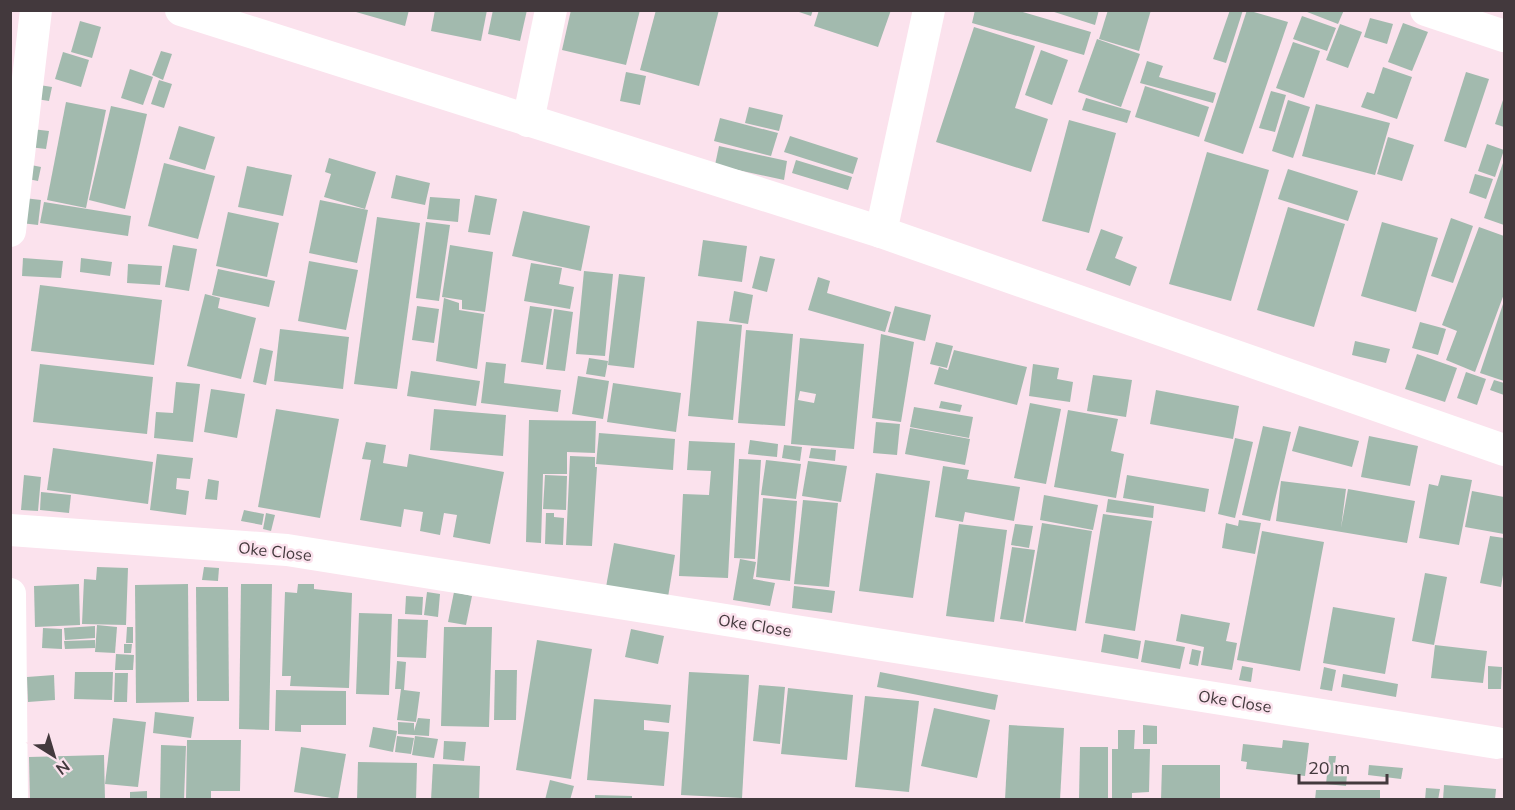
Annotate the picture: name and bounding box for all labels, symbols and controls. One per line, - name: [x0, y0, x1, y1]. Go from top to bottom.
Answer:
- street label: Oke Close: [237, 537, 313, 565]
- street label: Oke Close: [717, 609, 793, 641]
- street label: Oke Close: [1197, 685, 1273, 717]
- north arrow: [24, 726, 84, 786]
- scale bar: [1299, 747, 1388, 785]
- text: N: [52, 756, 74, 780]
- text: 20 m: [1308, 756, 1350, 779]

